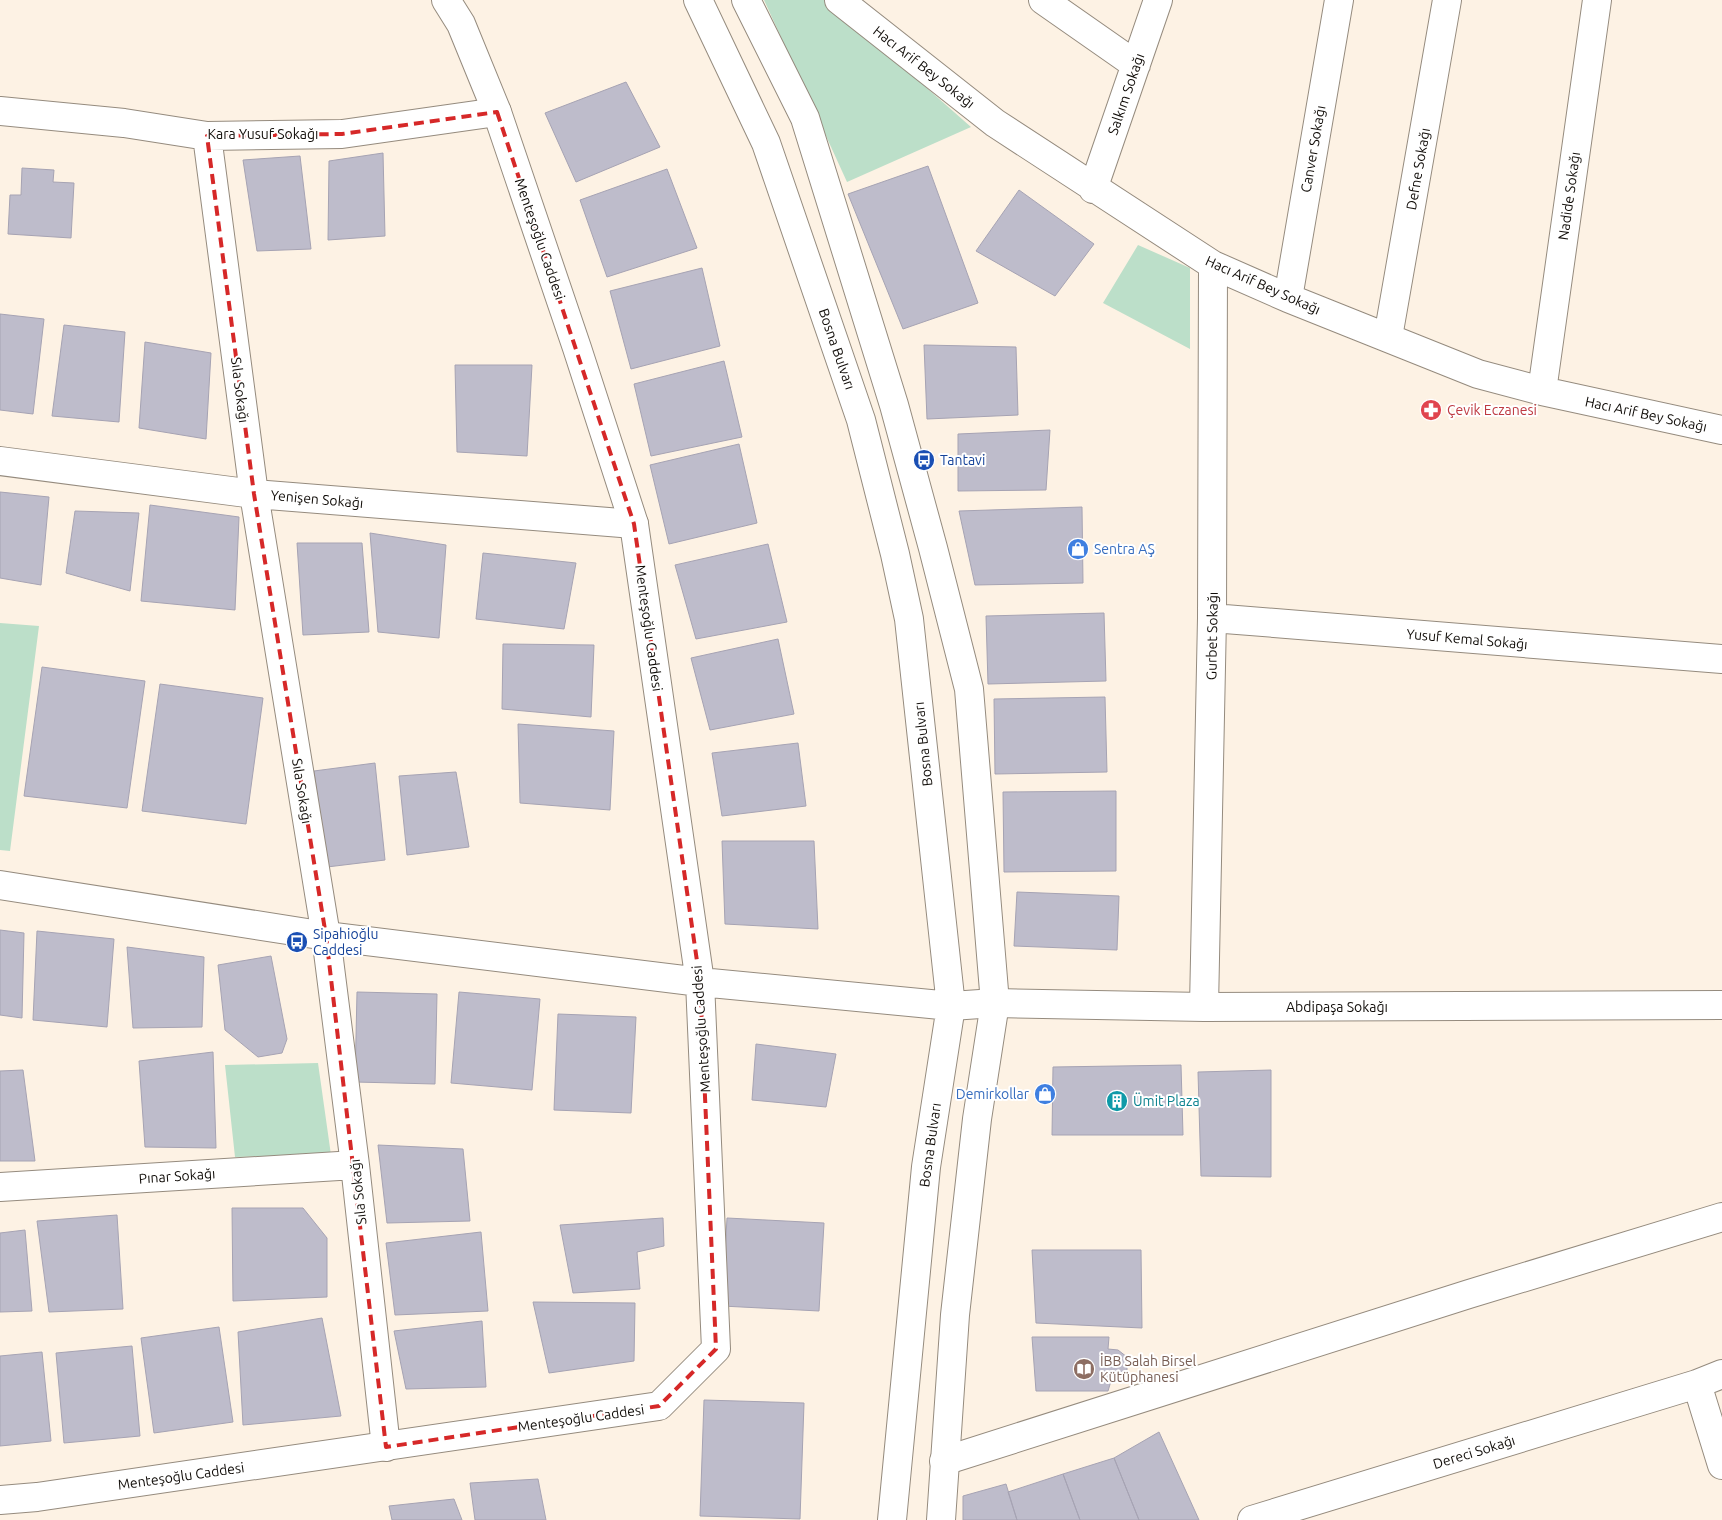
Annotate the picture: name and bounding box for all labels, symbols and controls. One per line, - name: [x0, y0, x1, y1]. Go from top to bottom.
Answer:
- street label: Hacı Arif Bey Sokağı: [870, 22, 978, 112]
- street label: Salkım Sokağı: [1105, 51, 1147, 137]
- street label: Canver Sokağı: [1297, 104, 1329, 194]
- street label: Kara Yusuf Sokağı: [207, 126, 319, 142]
- street label: Defne Sokağı: [1403, 127, 1433, 211]
- street label: Nadide Sokağı: [1555, 151, 1583, 241]
- street label: Menteşoğlu Caddesi: [512, 176, 568, 302]
- street label: Hacı Arif Bey Sokağı: [1203, 252, 1323, 318]
- street label: Bosna Bulvarı: [816, 306, 858, 392]
- street label: Sıla Sokağı: [228, 356, 252, 424]
- street label: Hacı Arif Bey Sokağı: [1584, 393, 1708, 435]
- pharmacy icon: Çevik Eczanesi: [1419, 398, 1443, 422]
- place label: Çevik Eczanesi: [1447, 402, 1537, 418]
- bus stop icon: Tantavi: [912, 448, 936, 472]
- place label: Tantavi: [940, 452, 985, 468]
- street label: Yenişen Sokağı: [270, 487, 364, 511]
- shop icon: Sentra AŞ: [1066, 537, 1090, 561]
- place label: Sentra AŞ: [1094, 541, 1155, 557]
- street label: Menteşoğlu Caddesi: [632, 564, 666, 692]
- street label: Gurbet Sokağı: [1203, 592, 1221, 680]
- street label: Yusuf Kemal Sokağı: [1406, 626, 1528, 652]
- street label: Bosna Bulvarı: [911, 701, 935, 787]
- street label: Sıla Sokağı: [289, 757, 315, 825]
- place label: Sipahioğlu Caddesi: [313, 926, 378, 958]
- bus stop icon: Sipahioğlu Caddesi: [285, 930, 309, 954]
- street label: Menteşoğlu Caddesi: [689, 965, 713, 1093]
- street label: Abdipaşa Sokağı: [1286, 999, 1388, 1015]
- shop icon: Demirkollar: [1033, 1082, 1057, 1106]
- place label: Demirkollar: [956, 1086, 1030, 1102]
- building icon: Ümit Plaza: [1105, 1089, 1129, 1113]
- place label: Ümit Plaza: [1133, 1092, 1200, 1109]
- street label: Bosna Bulvarı: [916, 1102, 944, 1188]
- street label: Sıla Sokağı: [347, 1158, 369, 1226]
- street label: Pınar Sokağı: [138, 1165, 216, 1187]
- place label: İBB Salah Birsel Kütüphanesi: [1100, 1353, 1197, 1385]
- library icon: İBB Salah Birsel Kütüphanesi: [1072, 1357, 1096, 1381]
- street label: Menteşoğlu Caddesi: [517, 1401, 645, 1435]
- street label: Dereci Sokağı: [1431, 1432, 1517, 1472]
- street label: Menteşoğlu Caddesi: [117, 1459, 245, 1493]

